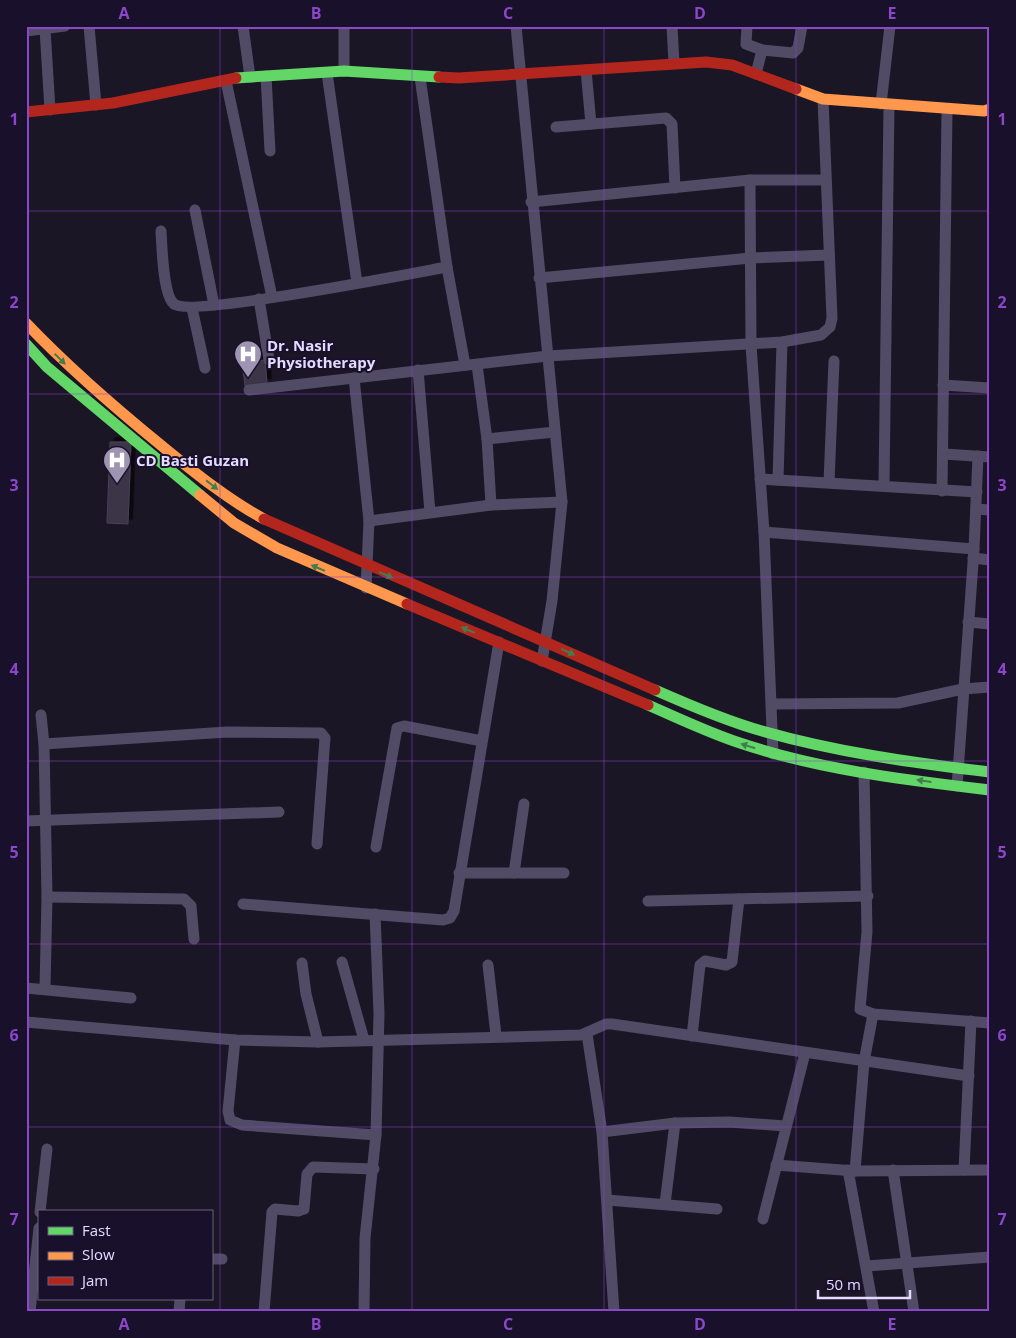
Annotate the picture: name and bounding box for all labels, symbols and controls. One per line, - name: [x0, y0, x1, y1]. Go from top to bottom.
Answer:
- text: A: [118, 2, 130, 24]
- text: B: [311, 2, 321, 24]
- text: C: [503, 2, 513, 24]
- text: D: [694, 2, 706, 24]
- text: E: [888, 2, 897, 24]
- text: 1: [9, 108, 19, 130]
- text: 1: [997, 108, 1007, 130]
- text: 2: [9, 291, 19, 313]
- text: 2: [997, 291, 1007, 313]
- place label: Dr. Nasir Physiotherapy: [267, 335, 376, 372]
- hospital icon: Dr. Nasir Physiotherapy: [233, 339, 263, 378]
- one-way arrow: [53, 352, 65, 364]
- hospital icon: CD Basti Guzan: [102, 445, 132, 484]
- place label: CD Basti Guzan: [136, 450, 249, 470]
- text: 3: [9, 474, 19, 496]
- text: 3: [997, 474, 1007, 496]
- one-way arrow: [205, 479, 218, 490]
- one-way arrow: [311, 563, 325, 571]
- one-way arrow: [379, 571, 394, 579]
- one-way arrow: [461, 626, 476, 633]
- one-way arrow: [561, 649, 575, 657]
- text: 4: [9, 658, 19, 680]
- text: 4: [997, 658, 1007, 680]
- one-way arrow: [740, 742, 755, 749]
- one-way arrow: [916, 777, 932, 785]
- text: 5: [9, 841, 19, 863]
- text: 5: [997, 841, 1007, 863]
- text: 6: [9, 1024, 19, 1046]
- text: 6: [997, 1024, 1007, 1046]
- text: 7: [9, 1208, 19, 1230]
- text: 7: [997, 1208, 1007, 1230]
- legend: [38, 1210, 212, 1300]
- text: Fast: [82, 1220, 111, 1240]
- text: Slow: [82, 1244, 115, 1264]
- scale bar: [818, 1268, 911, 1300]
- text: Jam: [80, 1270, 108, 1290]
- text: 50 m: [826, 1274, 861, 1294]
- text: A: [118, 1313, 130, 1335]
- text: B: [311, 1313, 321, 1335]
- text: C: [503, 1313, 513, 1335]
- text: D: [694, 1313, 706, 1335]
- text: E: [888, 1313, 897, 1335]

